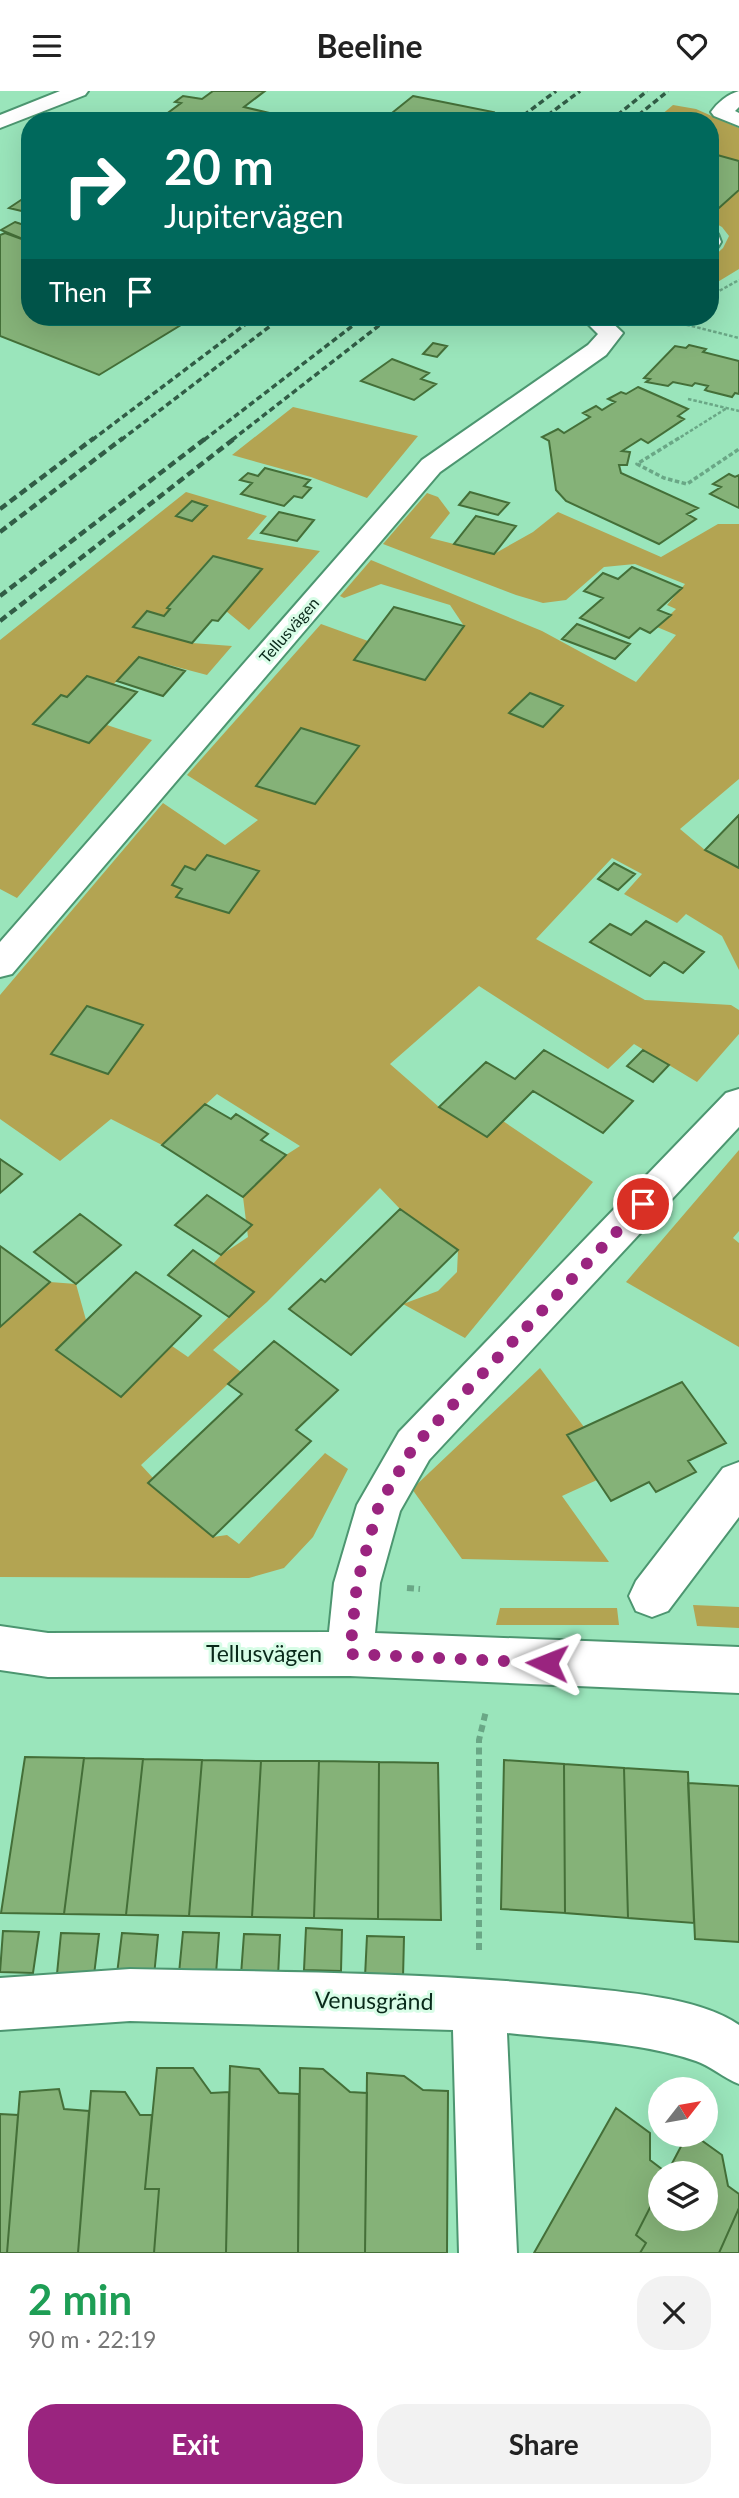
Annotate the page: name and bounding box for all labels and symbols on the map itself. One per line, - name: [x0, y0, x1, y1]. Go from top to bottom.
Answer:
- street label: Tellusvägen: [255, 593, 322, 666]
- pin: [613, 1174, 673, 1234]
- position arrow: [510, 1626, 584, 1700]
- street label: Tellusvägen: [206, 1639, 322, 1667]
- street label: Venusgränd: [314, 1985, 434, 2015]
- north arrow: [648, 2077, 718, 2147]

